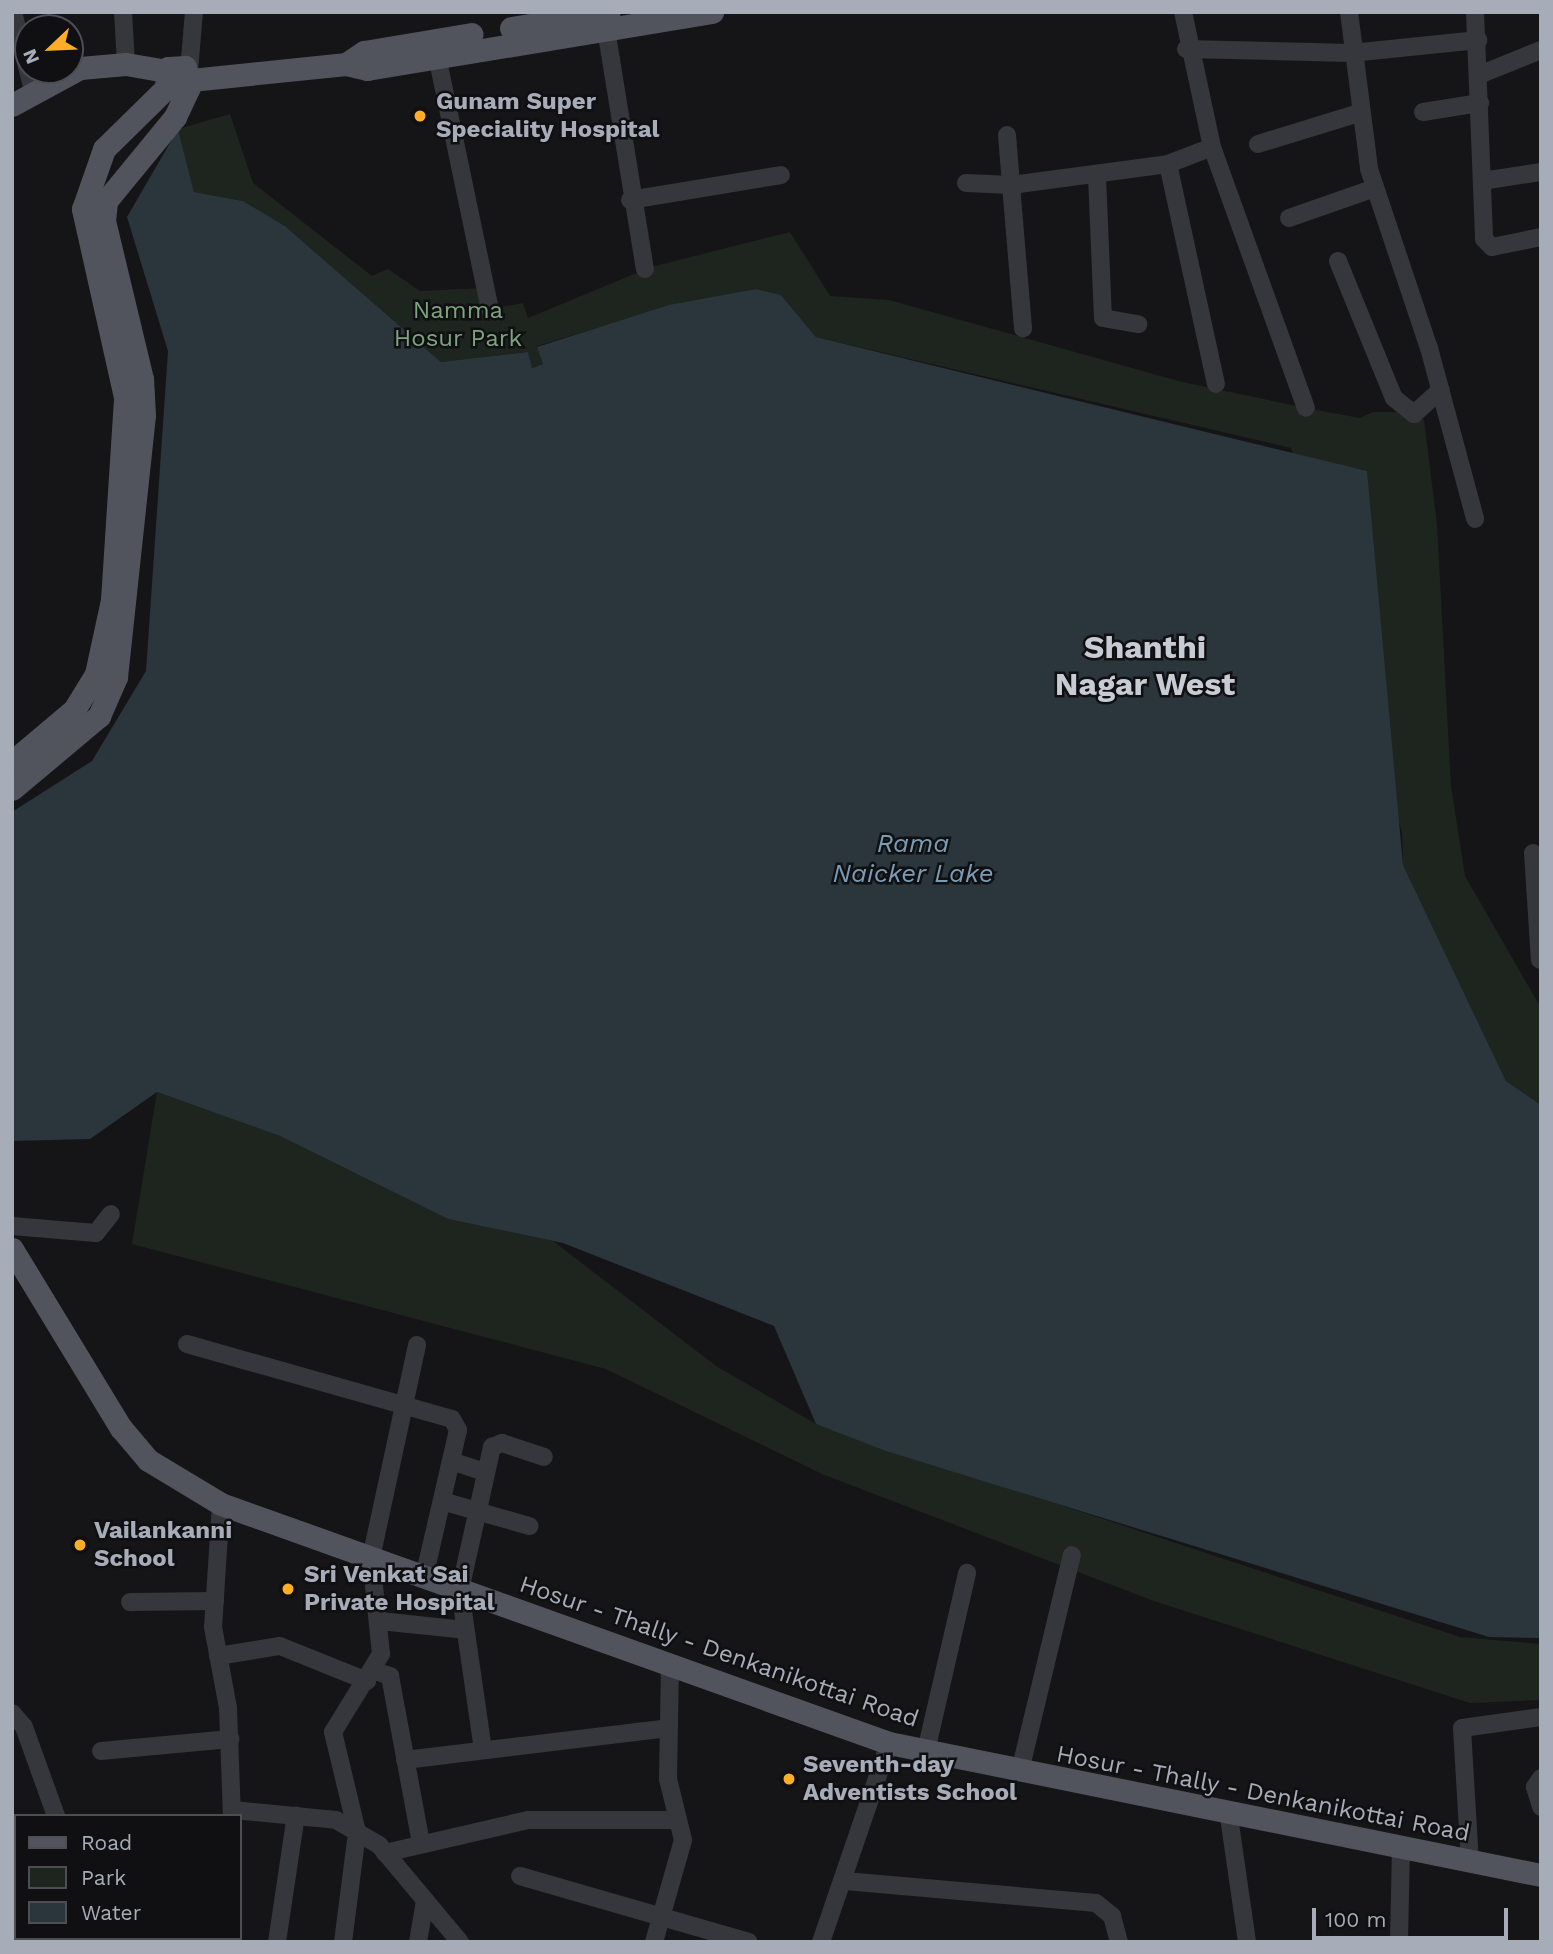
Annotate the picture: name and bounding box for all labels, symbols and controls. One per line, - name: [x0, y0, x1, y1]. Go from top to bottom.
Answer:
- north arrow: [14, 14, 84, 84]
- text: N: [18, 46, 44, 68]
- place label: Gunam Super Speciality Hospital: [436, 88, 660, 144]
- marker: Gunam Super Speciality Hospital: [410, 106, 430, 126]
- park label: Namma Hosur Park: [394, 297, 522, 353]
- district label: Shanthi Nagar West: [1054, 629, 1236, 704]
- water label: Rama Naicker Lake: [832, 828, 994, 890]
- place label: Vailankanni School: [94, 1517, 232, 1573]
- marker: Vailankanni School: [72, 1537, 88, 1553]
- place label: Sri Venkat Sai Private Hospital: [304, 1561, 495, 1617]
- street label: Hosur - Thally - Denkanikottai Road: [515, 1570, 923, 1734]
- marker: Sri Venkat Sai Private Hospital: [278, 1579, 298, 1599]
- street label: Hosur - Thally - Denkanikottai Road: [1053, 1740, 1473, 1848]
- place label: Seventh-day Adventists School: [803, 1751, 1017, 1807]
- marker: Seventh-day Adventists School: [781, 1771, 797, 1787]
- legend: [14, 1814, 242, 1940]
- text: Road: [81, 1830, 132, 1855]
- text: Park: [81, 1865, 126, 1890]
- scale bar: [1315, 1895, 1511, 1939]
- text: Water: [81, 1900, 141, 1925]
- text: 100 m: [1325, 1907, 1387, 1932]

